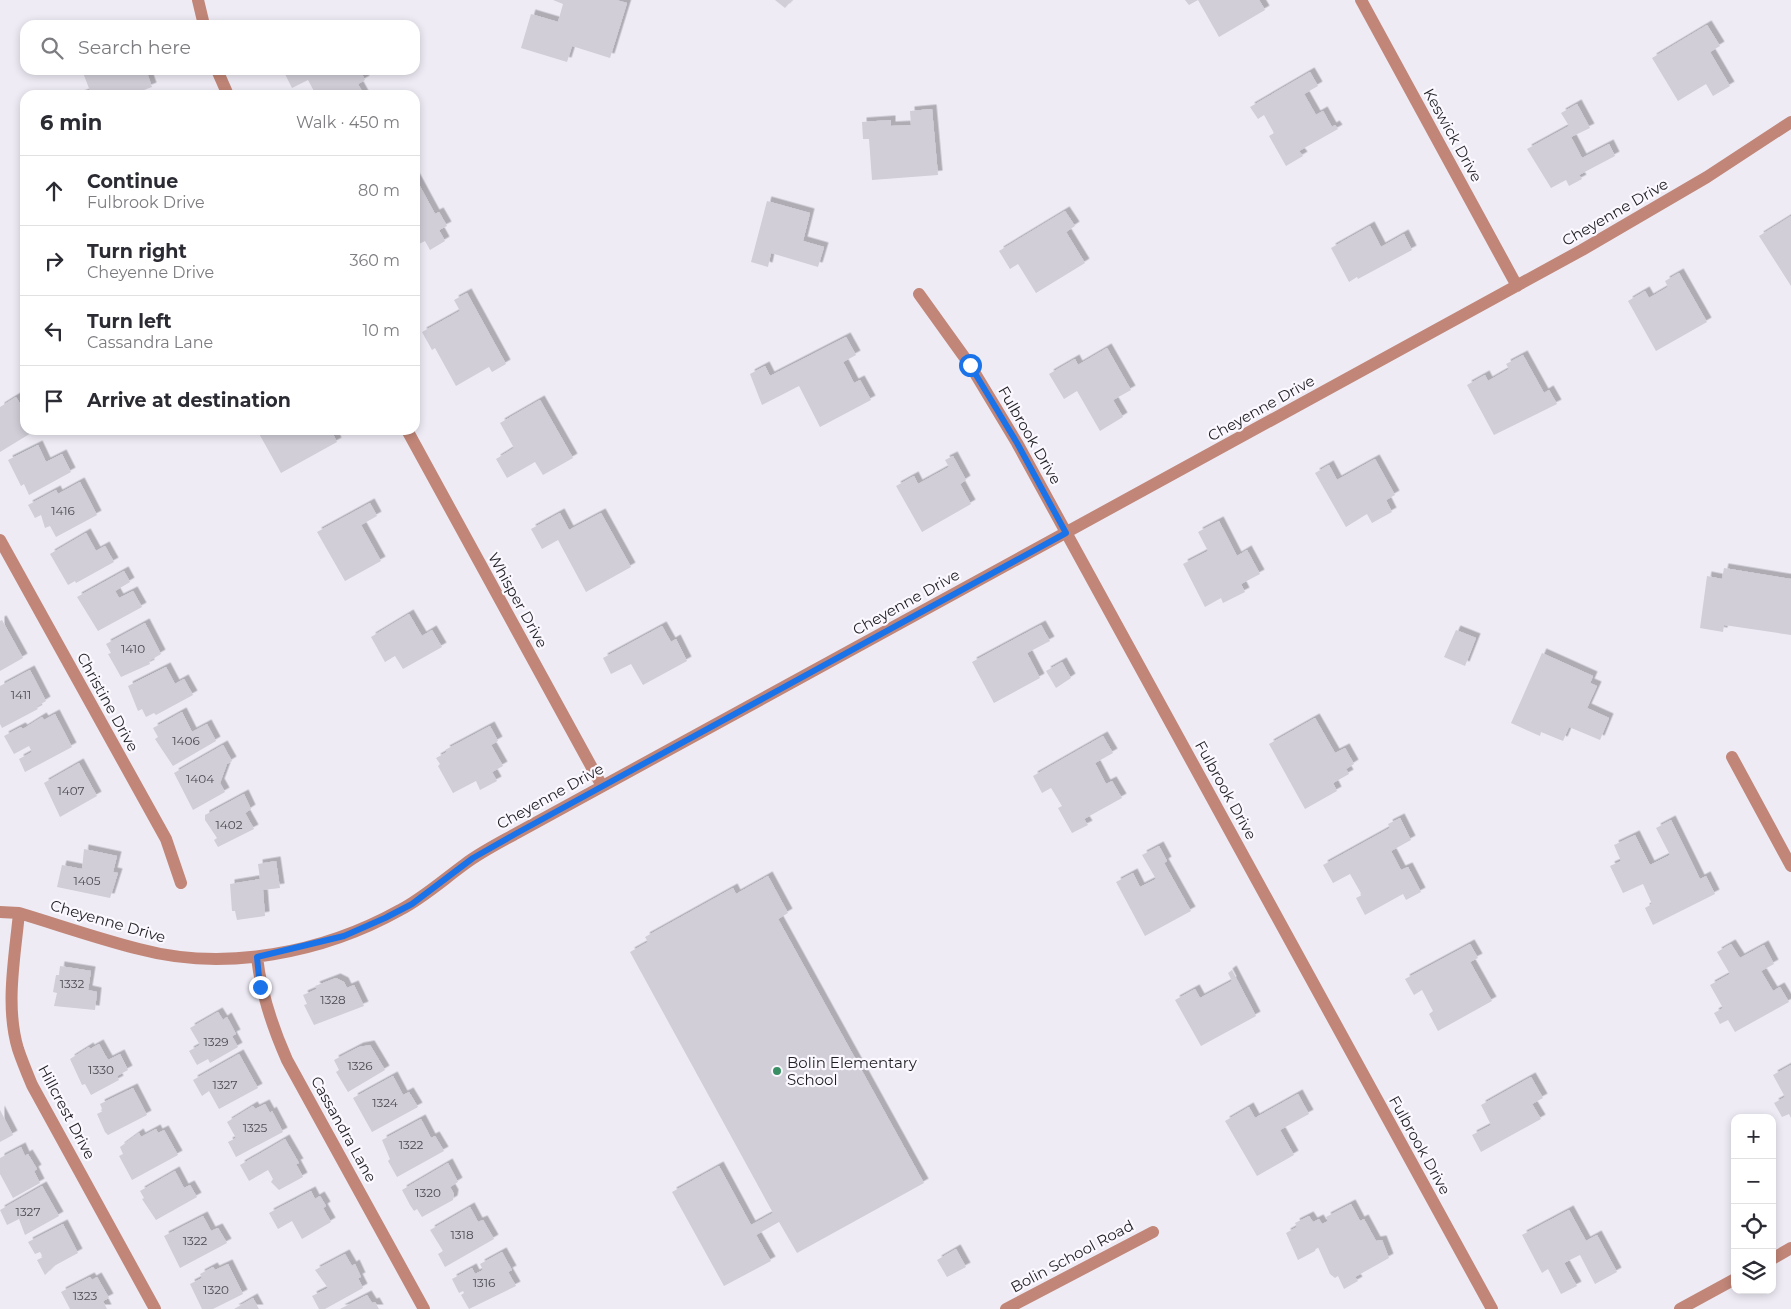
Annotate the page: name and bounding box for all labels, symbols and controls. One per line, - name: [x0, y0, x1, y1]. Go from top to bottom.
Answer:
- search box: [20, 20, 420, 75]
- icon: search: [38, 34, 66, 62]
- text: Search here: [78, 36, 191, 59]
- street label: Keswick Drive: [1419, 85, 1487, 185]
- text: 6 min: [40, 110, 102, 135]
- text: Walk · 450 m: [296, 113, 400, 132]
- text: Continue: [87, 170, 178, 193]
- street label: Cheyenne Drive: [1559, 174, 1671, 250]
- icon: ahead: [40, 177, 68, 205]
- text: 80 m: [358, 181, 400, 200]
- text: Fulbrook Drive: [87, 193, 205, 212]
- text: Turn right: [87, 240, 187, 263]
- icon: right: [40, 247, 68, 275]
- text: 360 m: [349, 251, 400, 270]
- text: Cheyenne Drive: [87, 263, 214, 282]
- text: Turn left: [87, 310, 172, 333]
- icon: left: [40, 317, 68, 345]
- text: 10 m: [362, 321, 400, 340]
- text: Cassandra Lane: [87, 333, 213, 352]
- route start: [959, 354, 982, 377]
- street label: Cheyenne Drive: [1204, 371, 1318, 445]
- street label: Fulbrook Drive: [994, 382, 1066, 488]
- icon: arrive: [40, 387, 68, 415]
- text: Arrive at destination: [87, 389, 291, 412]
- house number: 1416: [51, 503, 75, 518]
- street label: Whisper Drive: [484, 549, 552, 651]
- street label: Cheyenne Drive: [849, 565, 963, 639]
- house number: 1410: [121, 641, 145, 656]
- street label: Christine Drive: [73, 649, 143, 755]
- house number: 1411: [11, 687, 31, 702]
- house number: 1406: [172, 733, 200, 748]
- street label: Fulbrook Drive: [1191, 737, 1261, 843]
- street label: Cheyenne Drive: [493, 759, 607, 833]
- house number: 1404: [186, 771, 214, 786]
- house number: 1407: [57, 783, 85, 798]
- house number: 1402: [215, 817, 243, 832]
- house number: 1405: [73, 873, 101, 888]
- street label: Cheyenne Drive: [48, 895, 168, 947]
- house number: 1332: [60, 976, 84, 991]
- route end: [249, 976, 272, 999]
- house number: 1328: [320, 992, 346, 1007]
- house number: 1329: [203, 1034, 229, 1049]
- place label: Bolin Elementary School: [787, 1053, 918, 1089]
- house number: 1326: [347, 1058, 373, 1073]
- street label: Hillcrest Drive: [34, 1062, 100, 1162]
- house number: 1330: [88, 1062, 114, 1077]
- marker: Bolin Elementary School: [771, 1065, 783, 1077]
- street label: Cassandra Lane: [307, 1073, 381, 1185]
- house number: 1327: [213, 1077, 237, 1092]
- street label: Fulbrook Drive: [1385, 1092, 1455, 1198]
- house number: 1324: [372, 1095, 398, 1110]
- map controls: [1731, 1114, 1776, 1294]
- button: +: [1731, 1114, 1776, 1159]
- house number: 1325: [243, 1120, 268, 1135]
- house number: 1322: [399, 1137, 424, 1152]
- button: −: [1731, 1159, 1776, 1204]
- house number: 1320: [415, 1185, 441, 1200]
- house number: 1327: [16, 1204, 40, 1219]
- button: locate: [1731, 1204, 1776, 1249]
- street label: Bolin School Road: [1007, 1216, 1137, 1296]
- house number: 1318: [450, 1227, 474, 1242]
- house number: 1322: [183, 1233, 208, 1248]
- button: layers: [1731, 1249, 1776, 1294]
- house number: 1316: [473, 1275, 495, 1290]
- house number: 1320: [203, 1282, 229, 1297]
- house number: 1323: [73, 1288, 98, 1303]

